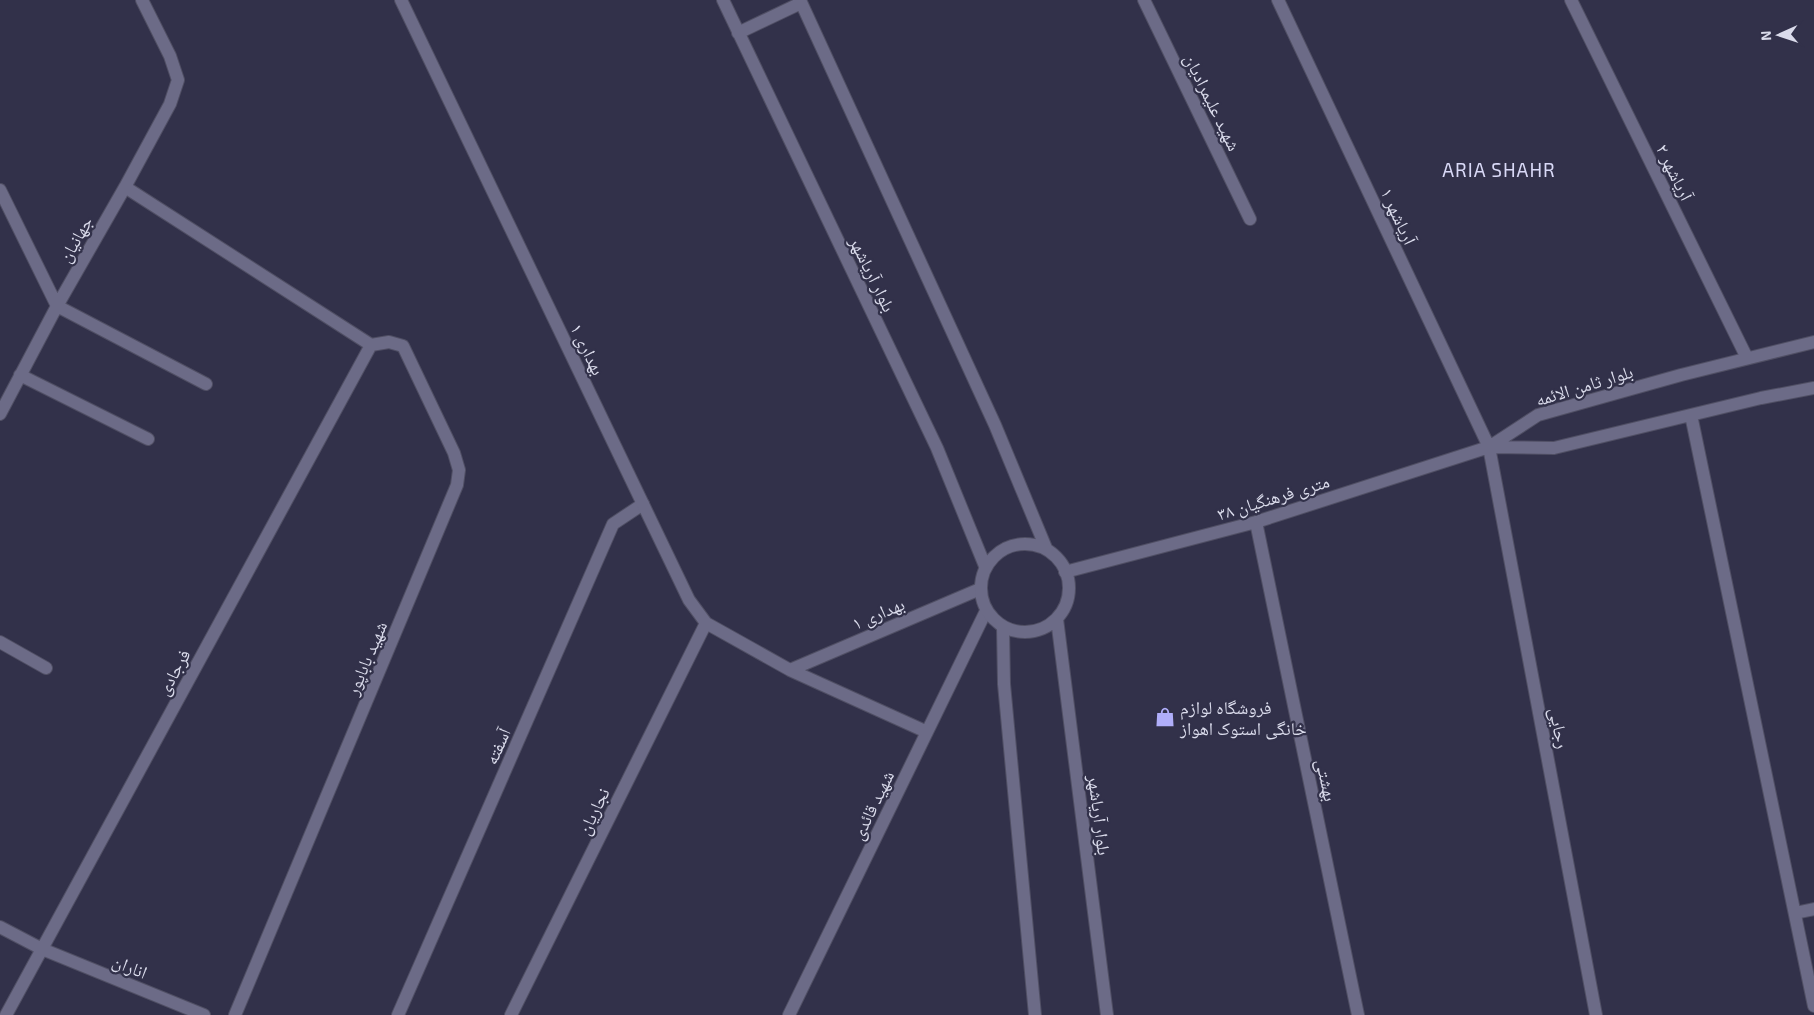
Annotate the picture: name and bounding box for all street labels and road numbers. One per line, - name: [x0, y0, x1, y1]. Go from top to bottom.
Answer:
- street label: شهید علیمرادیان: [1179, 50, 1246, 155]
- street label: آریاشهر ۲: [1652, 140, 1698, 204]
- street label: آریاشهر ۱: [1376, 184, 1422, 248]
- street label: جهانیان: [53, 212, 98, 266]
- street label: بلوار آریاشهر: [844, 232, 901, 315]
- street label: بهداری ۱: [565, 320, 610, 379]
- street label: بلوار ثامن الائمه: [1533, 360, 1636, 411]
- street label: ۳۸ متری فرهنگیان: [1214, 469, 1332, 525]
- street label: بهداری ۱: [848, 592, 908, 635]
- street label: شهید باباپور: [340, 618, 392, 700]
- street label: فرجادی: [151, 645, 195, 699]
- street label: رجایی: [1544, 706, 1575, 751]
- street label: آسفته: [479, 724, 515, 768]
- street label: بهشتی: [1311, 757, 1342, 803]
- street label: شهید قائدی: [846, 767, 899, 844]
- street label: بلوار آریاشهر: [1083, 772, 1116, 857]
- street label: نجاریان: [572, 784, 615, 839]
- street label: اناران: [109, 949, 151, 984]

